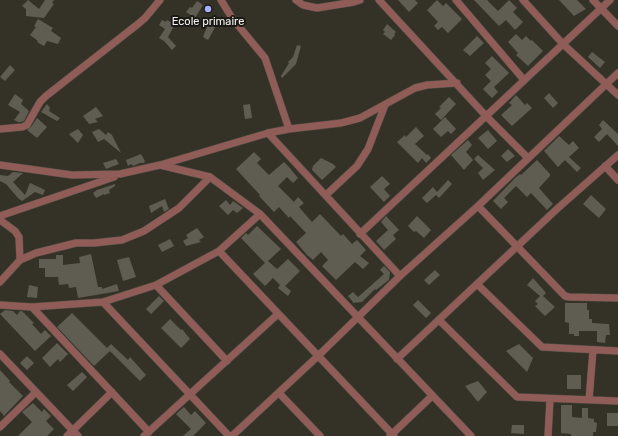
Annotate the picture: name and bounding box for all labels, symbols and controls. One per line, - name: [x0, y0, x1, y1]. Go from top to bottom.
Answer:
- marker: Ecole primaire: [203, 4, 213, 14]
- place label: Ecole primaire: [172, 15, 244, 29]

